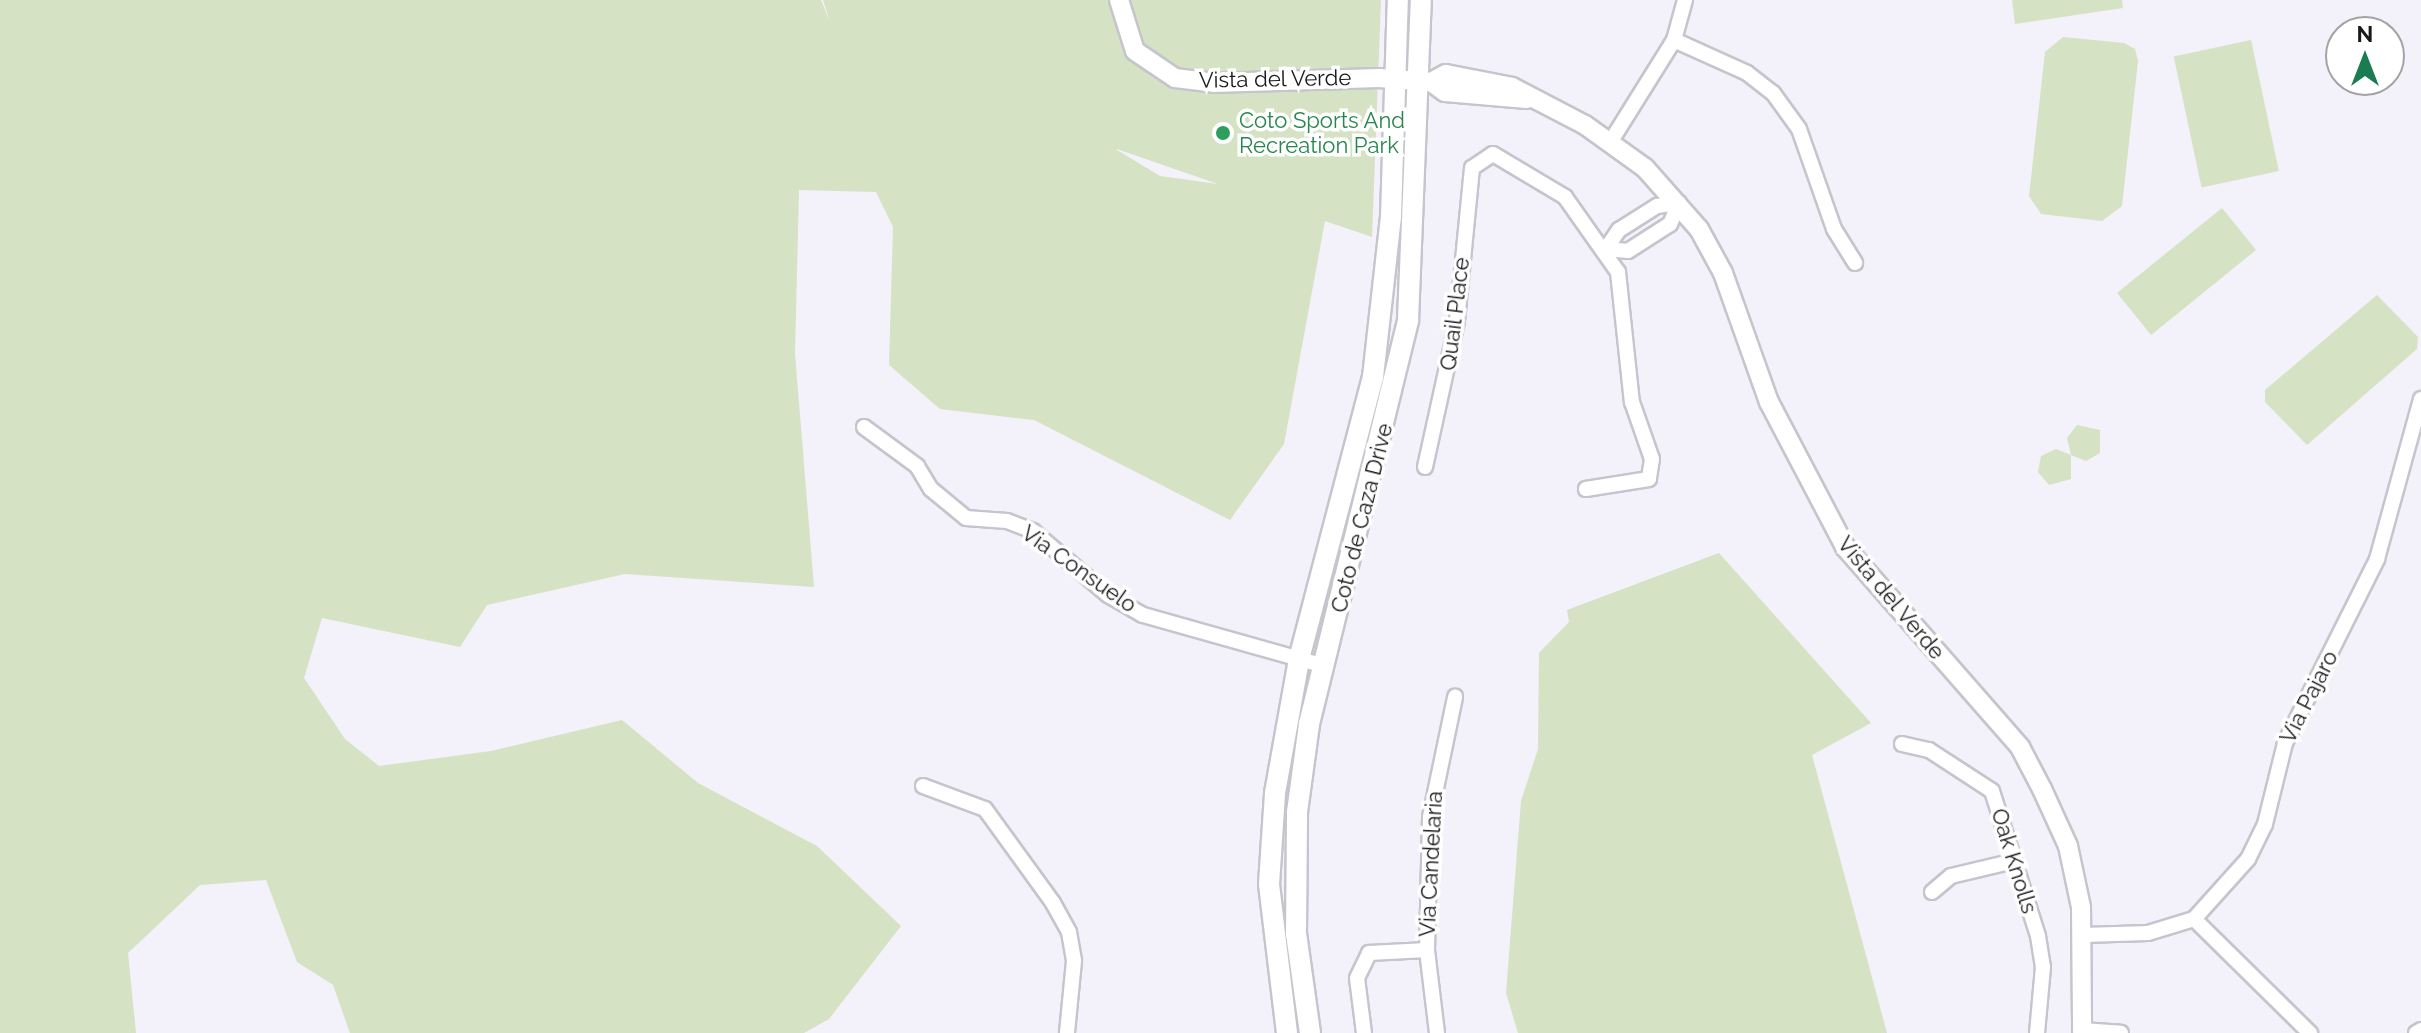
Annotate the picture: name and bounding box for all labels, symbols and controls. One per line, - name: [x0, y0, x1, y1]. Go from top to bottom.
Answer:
- north arrow: [2325, 16, 2405, 96]
- text: N: [2357, 21, 2373, 47]
- street label: Vista del Verde: [1198, 64, 1352, 94]
- place label: Coto Sports And Recreation Park: [1239, 107, 1406, 158]
- marker: Coto Sports And Recreation Park: [1214, 124, 1232, 142]
- street label: Quail Place: [1435, 256, 1475, 372]
- street label: Coto de Caza Drive: [1326, 421, 1398, 615]
- street label: Via Consuelo: [1017, 520, 1141, 618]
- street label: Vista del Verde: [1831, 531, 1951, 665]
- street label: Via Pajaro: [2274, 646, 2344, 748]
- street label: Via Candelaria: [1414, 790, 1448, 938]
- street label: Oak Knolls: [1986, 805, 2042, 917]

